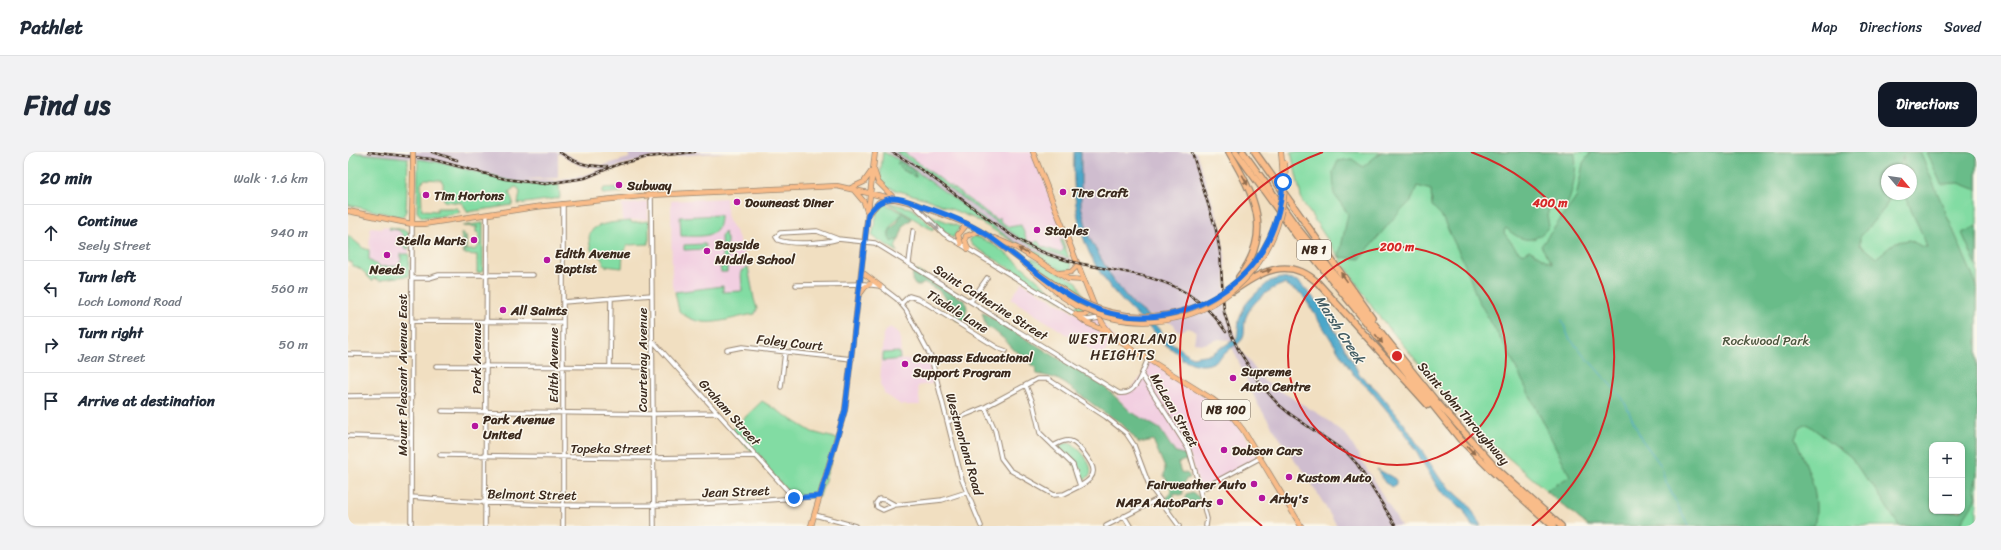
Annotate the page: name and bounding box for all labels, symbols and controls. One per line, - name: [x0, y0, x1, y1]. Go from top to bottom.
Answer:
- text: Pathlet: [20, 11, 83, 44]
- text: Map: [1811, 15, 1837, 40]
- text: Directions: [1859, 15, 1922, 40]
- text: Saved: [1944, 15, 1981, 40]
- text: Find us: [24, 80, 111, 129]
- button: Directions: [1878, 82, 1977, 127]
- text: 20 min: [40, 163, 92, 193]
- north arrow: [1881, 164, 1917, 200]
- text: Walk · 1.6 km: [233, 167, 308, 190]
- route start: [1274, 173, 1292, 191]
- place label: Subway: [626, 174, 672, 197]
- one-way arrow: [1242, 175, 1248, 186]
- marker: Subway: [614, 180, 624, 190]
- place label: Tire Craft: [1071, 181, 1129, 204]
- place label: Tim Hortons: [434, 184, 505, 207]
- marker: Tire Craft: [1058, 187, 1068, 197]
- marker: Tim Hortons: [421, 190, 431, 200]
- place label: Downeast Diner: [745, 191, 835, 214]
- text: 400 m: [1531, 192, 1568, 214]
- marker: Downeast Diner: [732, 197, 742, 207]
- text: Continue: [78, 208, 138, 234]
- place label: Staples: [1044, 219, 1090, 242]
- text: 940 m: [270, 221, 308, 244]
- one-way arrow: [930, 221, 940, 230]
- icon: ahead: [40, 222, 62, 244]
- marker: Staples: [1032, 225, 1042, 235]
- place label: Stella Maris: [395, 229, 467, 252]
- place label: Bayside Middle School: [714, 233, 796, 271]
- text: Seely Street: [78, 234, 151, 257]
- marker: Stella Maris: [469, 235, 479, 245]
- text: 200 m: [1379, 236, 1415, 258]
- road number: NB 1: [1297, 240, 1331, 260]
- place label: Edith Avenue Baptist: [555, 242, 631, 280]
- marker: Bayside Middle School: [702, 246, 712, 256]
- one-way arrow: [1017, 248, 1029, 255]
- marker: Needs: [382, 250, 392, 260]
- marker: Edith Avenue Baptist: [542, 255, 552, 265]
- place label: Needs: [368, 258, 406, 281]
- street label: Saint Catherine Street: [929, 258, 1053, 347]
- text: Turn left: [78, 264, 136, 290]
- one-way arrow: [1261, 268, 1273, 274]
- one-way arrow: [1340, 272, 1348, 282]
- text: 560 m: [271, 277, 308, 300]
- icon: left: [40, 278, 62, 300]
- street label: Tisdale Lane: [922, 283, 994, 340]
- text: Loch Lomond Road: [78, 290, 181, 313]
- water label: Marsh Creek: [1308, 290, 1372, 370]
- street label: Mount Pleasant Avenue East: [391, 294, 414, 456]
- place label: All Saints: [510, 299, 568, 322]
- marker: All Saints: [498, 305, 508, 315]
- street label: Courtenay Avenue: [631, 307, 654, 412]
- text: Turn right: [78, 320, 143, 346]
- street label: Park Avenue: [465, 322, 488, 394]
- street label: Edith Avenue: [542, 327, 565, 403]
- district label: WESTMORLAND HEIGHTS: [1069, 327, 1177, 368]
- street label: Foley Court: [756, 328, 825, 357]
- park label: Rockwood Park: [1723, 329, 1809, 352]
- text: 50 m: [278, 333, 308, 356]
- icon: right: [40, 334, 62, 356]
- one-way arrow: [1374, 334, 1383, 345]
- text: Jean Street: [78, 346, 146, 369]
- place label: Compass Educational Support Program: [912, 346, 1034, 384]
- centre of rings: [1390, 349, 1404, 363]
- street label: Saint John Throughway: [1412, 356, 1516, 471]
- marker: Compass Educational Support Program: [900, 359, 910, 369]
- place label: Supreme Auto Centre: [1240, 360, 1311, 398]
- street label: McLean Street: [1144, 369, 1205, 452]
- street label: Graham Street: [693, 373, 767, 452]
- marker: Supreme Auto Centre: [1228, 373, 1238, 383]
- text: Arrive at destination: [78, 388, 215, 414]
- icon: arrive: [40, 390, 62, 412]
- street label: Westmorland Road: [939, 390, 990, 499]
- road number: NB 100: [1202, 400, 1250, 420]
- place label: Park Avenue United: [483, 408, 555, 446]
- marker: Park Avenue United: [470, 421, 480, 431]
- street label: Topeka Street: [571, 437, 652, 460]
- place label: Dobson Cars: [1232, 439, 1304, 462]
- map controls: [1929, 442, 1965, 514]
- button: +: [1929, 442, 1965, 478]
- marker: Dobson Cars: [1219, 445, 1229, 455]
- one-way arrow: [1466, 445, 1476, 455]
- place label: Kustom Auto: [1296, 466, 1372, 489]
- marker: Kustom Auto: [1284, 472, 1294, 482]
- place label: Fairweather Auto: [1146, 473, 1246, 496]
- button: −: [1929, 478, 1965, 514]
- street label: Jean Street: [701, 479, 770, 504]
- marker: Fairweather Auto: [1249, 479, 1259, 489]
- street label: Belmont Street: [487, 482, 577, 507]
- place label: Arby's: [1269, 487, 1309, 510]
- route end: [785, 489, 803, 507]
- place label: NAPA AutoParts: [1115, 491, 1213, 514]
- marker: Arby's: [1257, 493, 1267, 503]
- marker: NAPA AutoParts: [1215, 497, 1225, 507]

